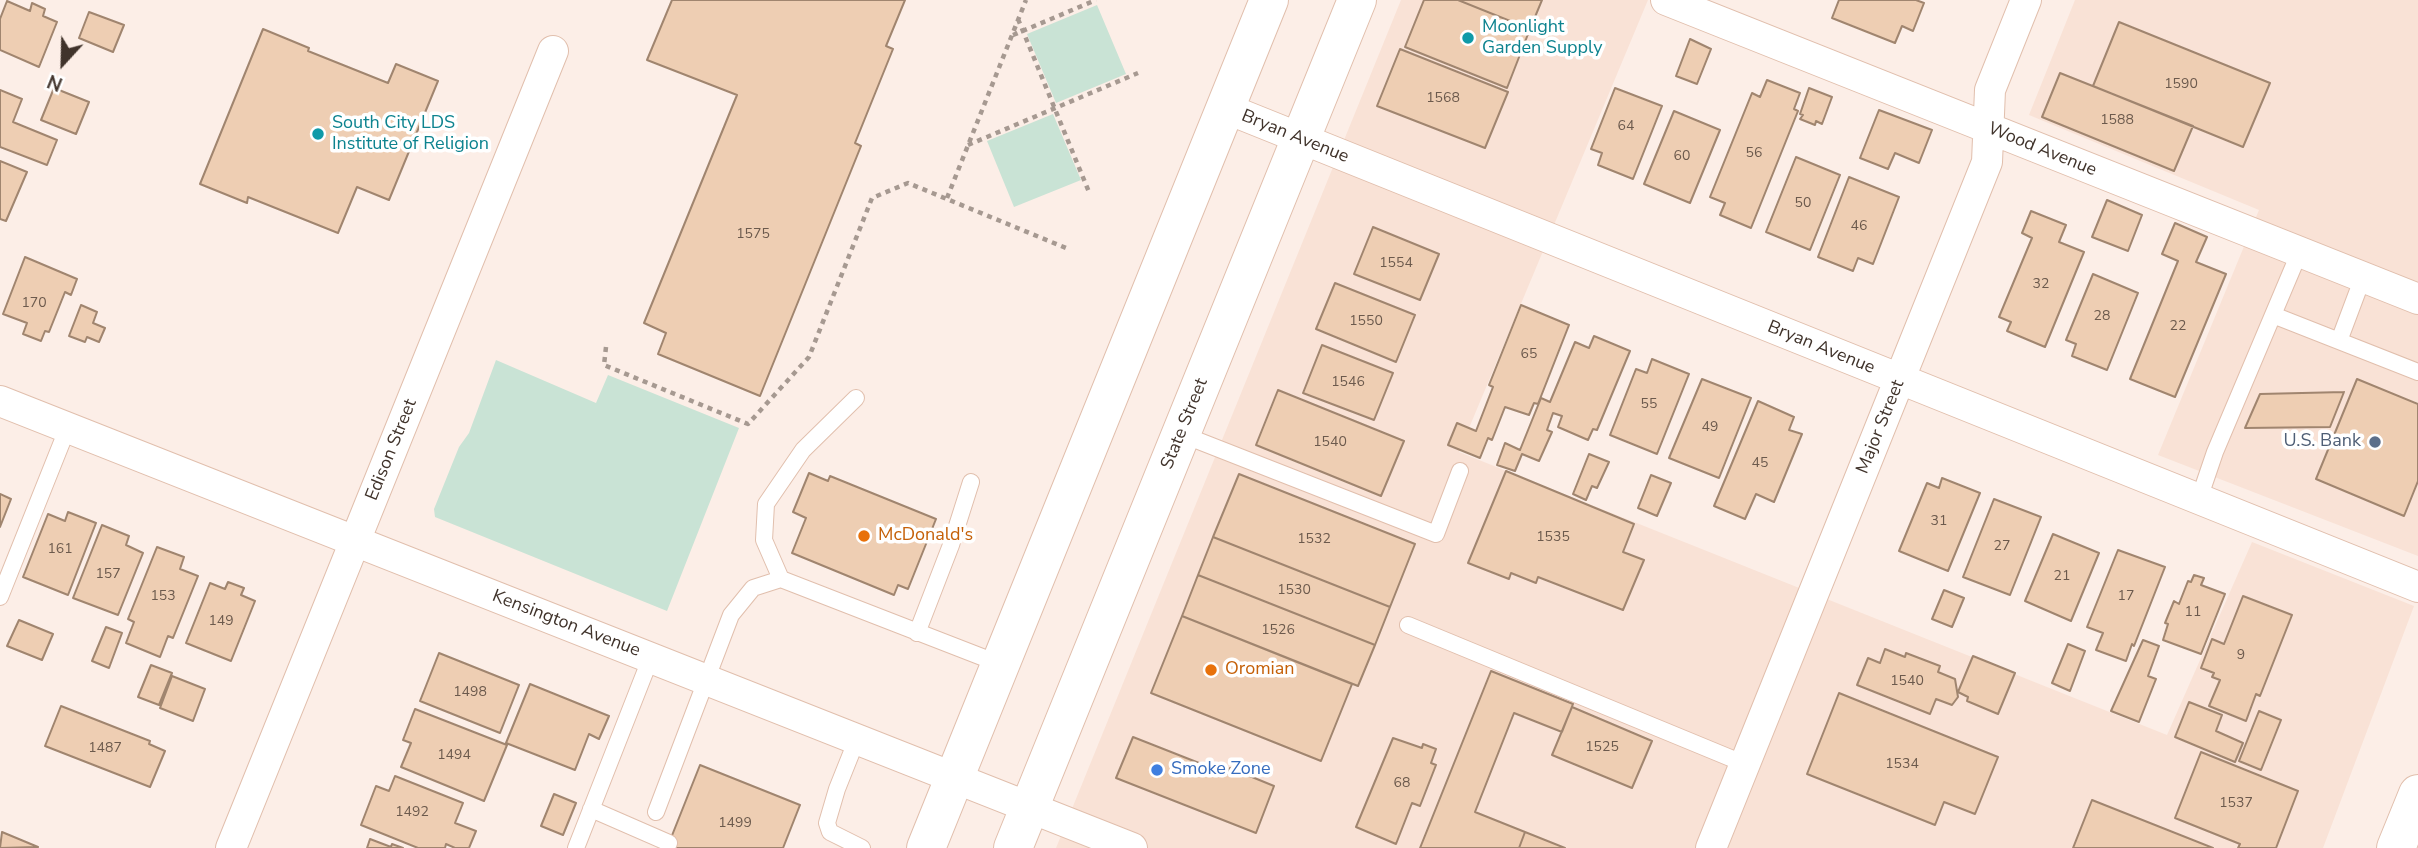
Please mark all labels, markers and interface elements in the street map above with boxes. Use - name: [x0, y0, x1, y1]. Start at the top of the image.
- place label: Moonlight Garden Supply: [1482, 17, 1602, 60]
- north arrow: [28, 28, 98, 98]
- marker: Moonlight Garden Supply: [1460, 30, 1476, 46]
- text: N: [44, 68, 67, 97]
- house number: 1590: [2164, 77, 2198, 93]
- house number: 1568: [1426, 91, 1460, 107]
- street label: Bryan Avenue: [1238, 106, 1352, 168]
- place label: South City LDS Institute of Religion: [332, 113, 489, 156]
- house number: 1588: [2100, 113, 2134, 129]
- street label: Wood Avenue: [1985, 118, 2099, 182]
- house number: 64: [1618, 119, 1634, 135]
- marker: South City LDS Institute of Religion: [310, 126, 326, 142]
- house number: 56: [1746, 146, 1762, 162]
- house number: 60: [1674, 149, 1690, 165]
- house number: 50: [1795, 196, 1811, 212]
- house number: 46: [1851, 219, 1867, 235]
- house number: 1575: [736, 227, 770, 243]
- house number: 1554: [1379, 256, 1413, 272]
- house number: 32: [2033, 277, 2049, 293]
- house number: 170: [21, 296, 47, 312]
- house number: 28: [2094, 309, 2110, 325]
- house number: 1550: [1349, 314, 1383, 330]
- street label: Bryan Avenue: [1764, 317, 1878, 379]
- house number: 22: [2170, 319, 2186, 335]
- house number: 65: [1521, 347, 1537, 363]
- street label: State Street: [1157, 375, 1213, 473]
- house number: 1546: [1331, 375, 1365, 391]
- street label: Major Street: [1852, 377, 1910, 477]
- street label: Edison Street: [362, 396, 422, 504]
- house number: 55: [1641, 397, 1657, 413]
- house number: 49: [1702, 420, 1718, 436]
- place label: U.S. Bank: [2283, 431, 2361, 453]
- marker: U.S. Bank: [2367, 434, 2383, 450]
- house number: 1540: [1313, 435, 1347, 451]
- house number: 45: [1752, 456, 1768, 472]
- house number: 31: [1931, 514, 1947, 530]
- place label: McDonald's: [878, 525, 973, 547]
- marker: McDonald's: [856, 528, 872, 544]
- house number: 1535: [1536, 530, 1570, 546]
- house number: 1532: [1297, 532, 1331, 548]
- house number: 27: [1994, 539, 2010, 555]
- house number: 161: [47, 542, 73, 558]
- house number: 157: [95, 567, 121, 583]
- house number: 21: [2054, 569, 2070, 585]
- house number: 1530: [1277, 583, 1311, 599]
- street label: Kensington Avenue: [489, 586, 643, 662]
- house number: 153: [150, 589, 176, 605]
- house number: 17: [2118, 589, 2134, 605]
- house number: 11: [2185, 605, 2201, 621]
- house number: 149: [208, 614, 234, 630]
- house number: 1526: [1261, 623, 1295, 639]
- house number: 9: [2237, 648, 2245, 664]
- place label: Oromian: [1225, 659, 1294, 681]
- marker: Oromian: [1203, 662, 1219, 678]
- house number: 1540: [1890, 674, 1924, 690]
- house number: 1498: [453, 685, 487, 701]
- house number: 1525: [1585, 740, 1619, 756]
- house number: 1487: [88, 741, 122, 757]
- house number: 1494: [437, 748, 471, 764]
- house number: 1534: [1885, 757, 1919, 773]
- place label: Smoke Zone: [1171, 759, 1271, 781]
- marker: Smoke Zone: [1149, 762, 1165, 778]
- house number: 68: [1394, 776, 1410, 792]
- house number: 1537: [2219, 796, 2253, 812]
- house number: 1492: [395, 805, 429, 821]
- house number: 1499: [718, 816, 752, 832]

